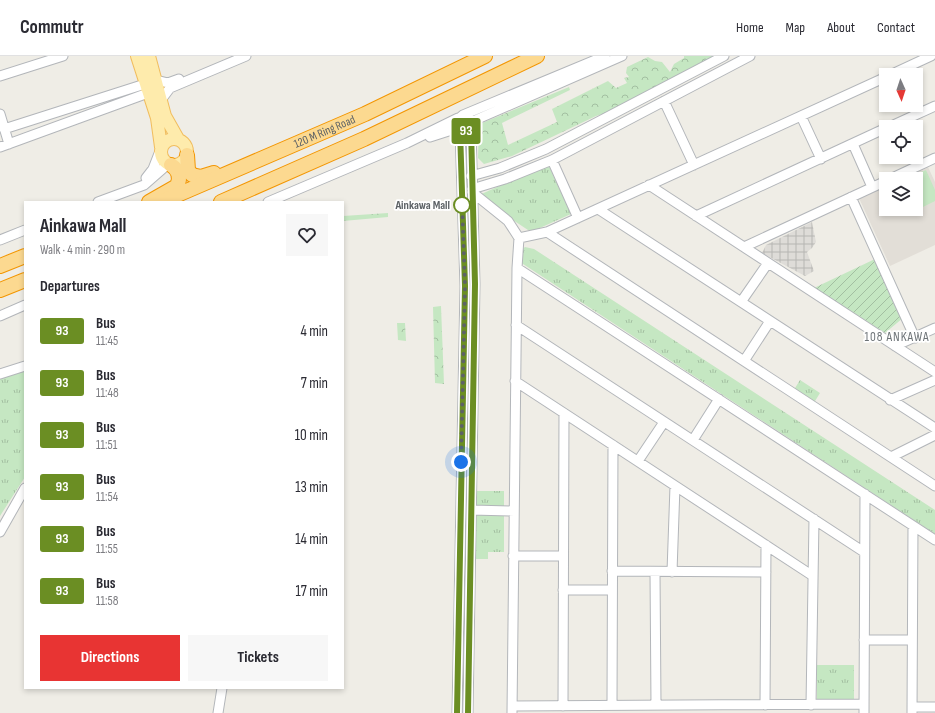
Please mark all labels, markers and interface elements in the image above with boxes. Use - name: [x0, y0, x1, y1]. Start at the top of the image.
- text: Commutr: [20, 16, 84, 39]
- text: Home: [736, 19, 764, 36]
- text: Map: [786, 19, 805, 36]
- text: About: [827, 19, 855, 36]
- text: Contact: [877, 19, 915, 36]
- north arrow: [879, 68, 923, 112]
- map controls: [879, 68, 923, 216]
- street label: 120 M Ring Road: [292, 112, 358, 152]
- line badge: 93: [448, 118, 484, 144]
- button: locate: [879, 120, 923, 164]
- text: 93: [460, 122, 472, 139]
- button: layers: [879, 172, 923, 216]
- marker: Ainkawa Mall: [453, 196, 471, 214]
- place label: Ainkawa Mall: [394, 198, 450, 213]
- button: heart: [286, 214, 328, 256]
- text: Ainkawa Mall: [40, 215, 126, 238]
- text: Walk · 4 min · 290 m: [40, 242, 125, 258]
- text: Departures: [40, 277, 100, 296]
- text: Bus: [96, 314, 115, 333]
- text: 93: [56, 322, 68, 339]
- text: 4 min: [301, 322, 328, 341]
- district label: 108 ANKAWA: [864, 329, 930, 345]
- text: 11:45: [96, 333, 118, 349]
- text: Bus: [96, 366, 115, 385]
- text: 93: [56, 374, 68, 391]
- text: 7 min: [301, 374, 328, 393]
- text: 11:48: [96, 385, 119, 401]
- text: Bus: [96, 418, 115, 437]
- text: 93: [56, 426, 68, 443]
- text: 10 min: [295, 426, 328, 445]
- text: 11:51: [96, 437, 117, 453]
- your location: [451, 452, 471, 472]
- text: Bus: [96, 470, 115, 489]
- text: 93: [56, 478, 68, 495]
- text: 13 min: [295, 478, 328, 497]
- text: 11:54: [96, 489, 118, 505]
- text: Bus: [96, 522, 115, 541]
- text: 93: [56, 530, 68, 547]
- text: 14 min: [295, 530, 328, 549]
- text: 11:55: [96, 541, 118, 557]
- text: Bus: [96, 574, 115, 593]
- text: 93: [56, 582, 68, 599]
- text: 17 min: [296, 582, 328, 601]
- text: 11:58: [96, 593, 118, 609]
- button: Directions: [40, 635, 180, 681]
- button: Tickets: [188, 635, 328, 681]

